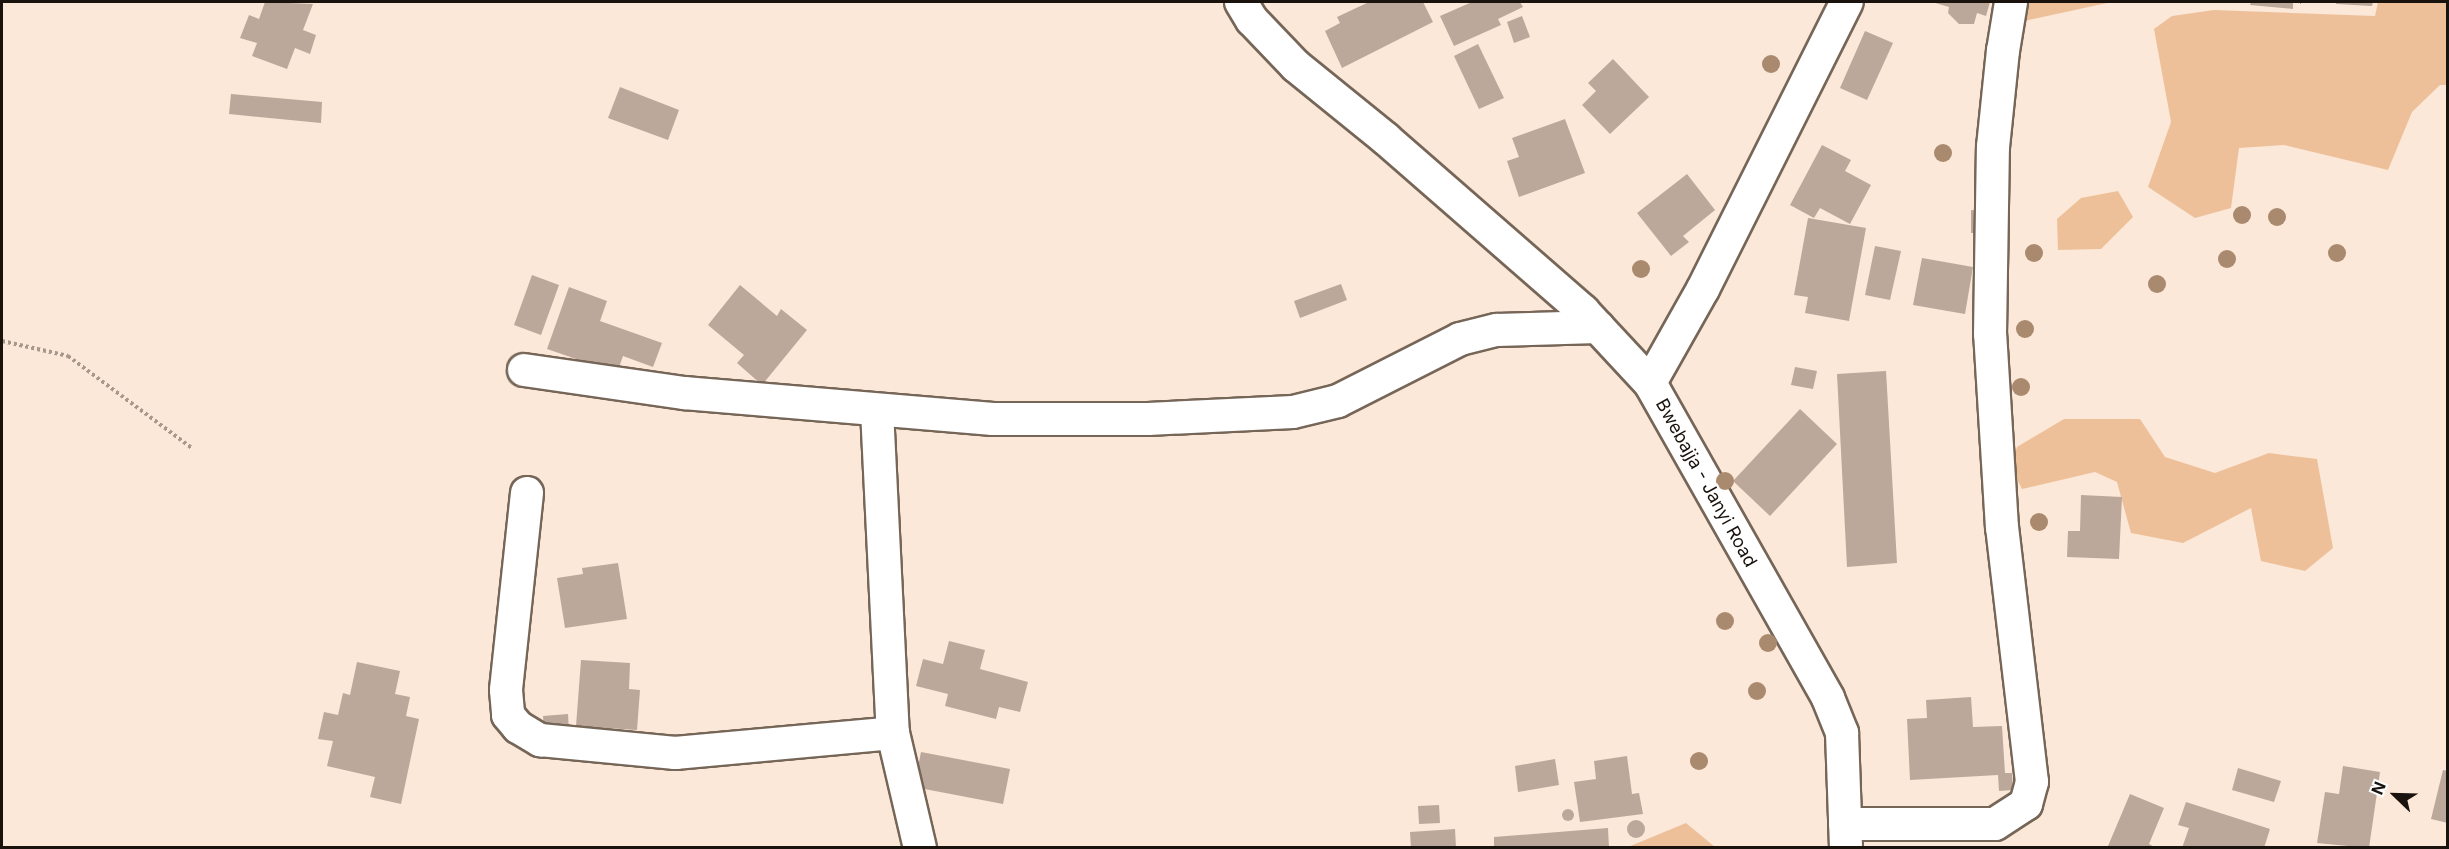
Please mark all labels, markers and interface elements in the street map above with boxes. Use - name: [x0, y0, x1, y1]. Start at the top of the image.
- street label: Bwebajja - Janyi Road: [1651, 395, 1761, 571]
- north arrow: [2365, 765, 2425, 825]
- text: N: [2367, 778, 2390, 797]

